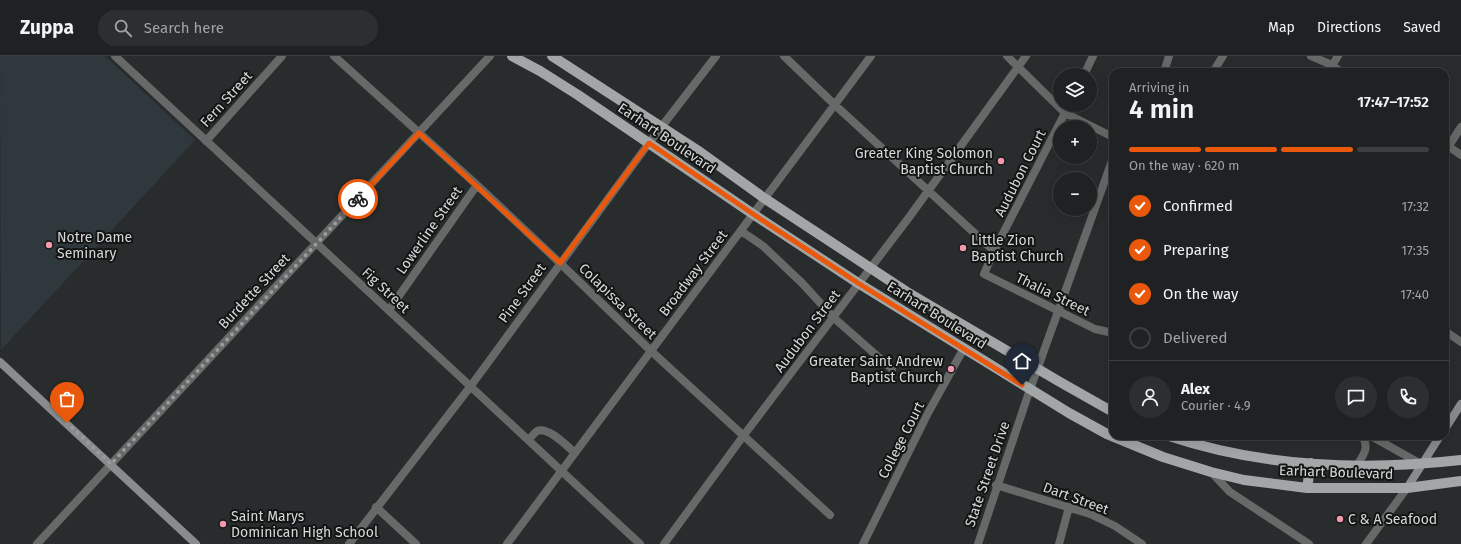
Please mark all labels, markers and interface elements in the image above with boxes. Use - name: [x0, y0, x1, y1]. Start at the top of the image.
- search box: [98, 10, 378, 46]
- text: Zuppa: [20, 16, 74, 39]
- icon: search: [112, 17, 134, 39]
- text: Search here: [144, 19, 224, 37]
- text: Map: [1268, 19, 1295, 36]
- text: Directions: [1317, 19, 1381, 36]
- text: Saved: [1403, 19, 1441, 36]
- street label: Fern Street: [197, 67, 257, 131]
- map controls: [1053, 68, 1097, 216]
- button: layers: [1053, 68, 1097, 112]
- text: Arriving in: [1129, 80, 1189, 95]
- text: 17:47–17:52: [1357, 93, 1429, 111]
- text: 4 min: [1129, 94, 1194, 125]
- street label: Earhart Boulevard: [615, 99, 719, 177]
- button: +: [1053, 120, 1097, 164]
- street label: Audubon Court: [991, 126, 1050, 220]
- place label: Greater King Solomon Baptist Church: [855, 145, 993, 178]
- marker: Greater King Solomon Baptist Church: [996, 156, 1006, 166]
- text: On the way · 620 m: [1129, 158, 1239, 173]
- button: −: [1053, 172, 1097, 216]
- courier: [338, 179, 378, 219]
- street label: Lowerline Street: [393, 182, 467, 278]
- icon: bike: [347, 188, 369, 210]
- icon: check: [1129, 195, 1151, 217]
- text: Confirmed: [1163, 197, 1233, 215]
- text: 17:32: [1402, 199, 1429, 214]
- street label: Broadway Street: [655, 226, 732, 320]
- place label: Notre Dame Seminary: [57, 229, 132, 262]
- place label: Little Zion Baptist Church: [971, 232, 1064, 265]
- icon: check: [1129, 239, 1151, 261]
- marker: Notre Dame Seminary: [44, 240, 54, 250]
- text: Preparing: [1163, 241, 1228, 259]
- marker: Little Zion Baptist Church: [958, 243, 968, 253]
- text: 17:35: [1401, 243, 1429, 258]
- street label: Burdette Street: [215, 249, 294, 333]
- street label: Pine Street: [495, 259, 550, 326]
- street label: Colapissa Street: [575, 260, 661, 343]
- street label: Fig Street: [358, 264, 414, 317]
- street label: Thalia Street: [1013, 269, 1093, 320]
- street label: Earhart Boulevard: [884, 278, 990, 353]
- icon: check: [1129, 283, 1151, 305]
- text: On the way: [1163, 285, 1238, 303]
- street label: Audubon Street: [771, 286, 845, 376]
- text: 17:40: [1400, 287, 1429, 302]
- text: Delivered: [1163, 329, 1227, 347]
- pin: [1005, 344, 1039, 385]
- icon: home: [1011, 350, 1033, 372]
- place label: Greater Saint Andrew Baptist Church: [809, 353, 943, 386]
- marker: Greater Saint Andrew Baptist Church: [946, 364, 956, 374]
- button: person: [1129, 376, 1171, 418]
- button: chat: [1335, 376, 1377, 418]
- button: phone: [1387, 376, 1429, 418]
- text: Alex: [1181, 380, 1210, 398]
- pin: [50, 382, 84, 423]
- icon: bag: [56, 388, 78, 410]
- street label: College Court: [875, 398, 929, 482]
- text: Courier · 4.9: [1181, 398, 1251, 413]
- street label: State Street Drive: [961, 419, 1014, 529]
- street label: Earhart Boulevard: [1279, 462, 1393, 483]
- street label: Dart Street: [1041, 479, 1112, 519]
- place label: Saint Marys Dominican High School: [231, 508, 378, 541]
- place label: C & A Seafood: [1348, 511, 1437, 528]
- marker: C & A Seafood: [1335, 514, 1345, 524]
- marker: Saint Marys Dominican High School: [218, 519, 228, 529]

